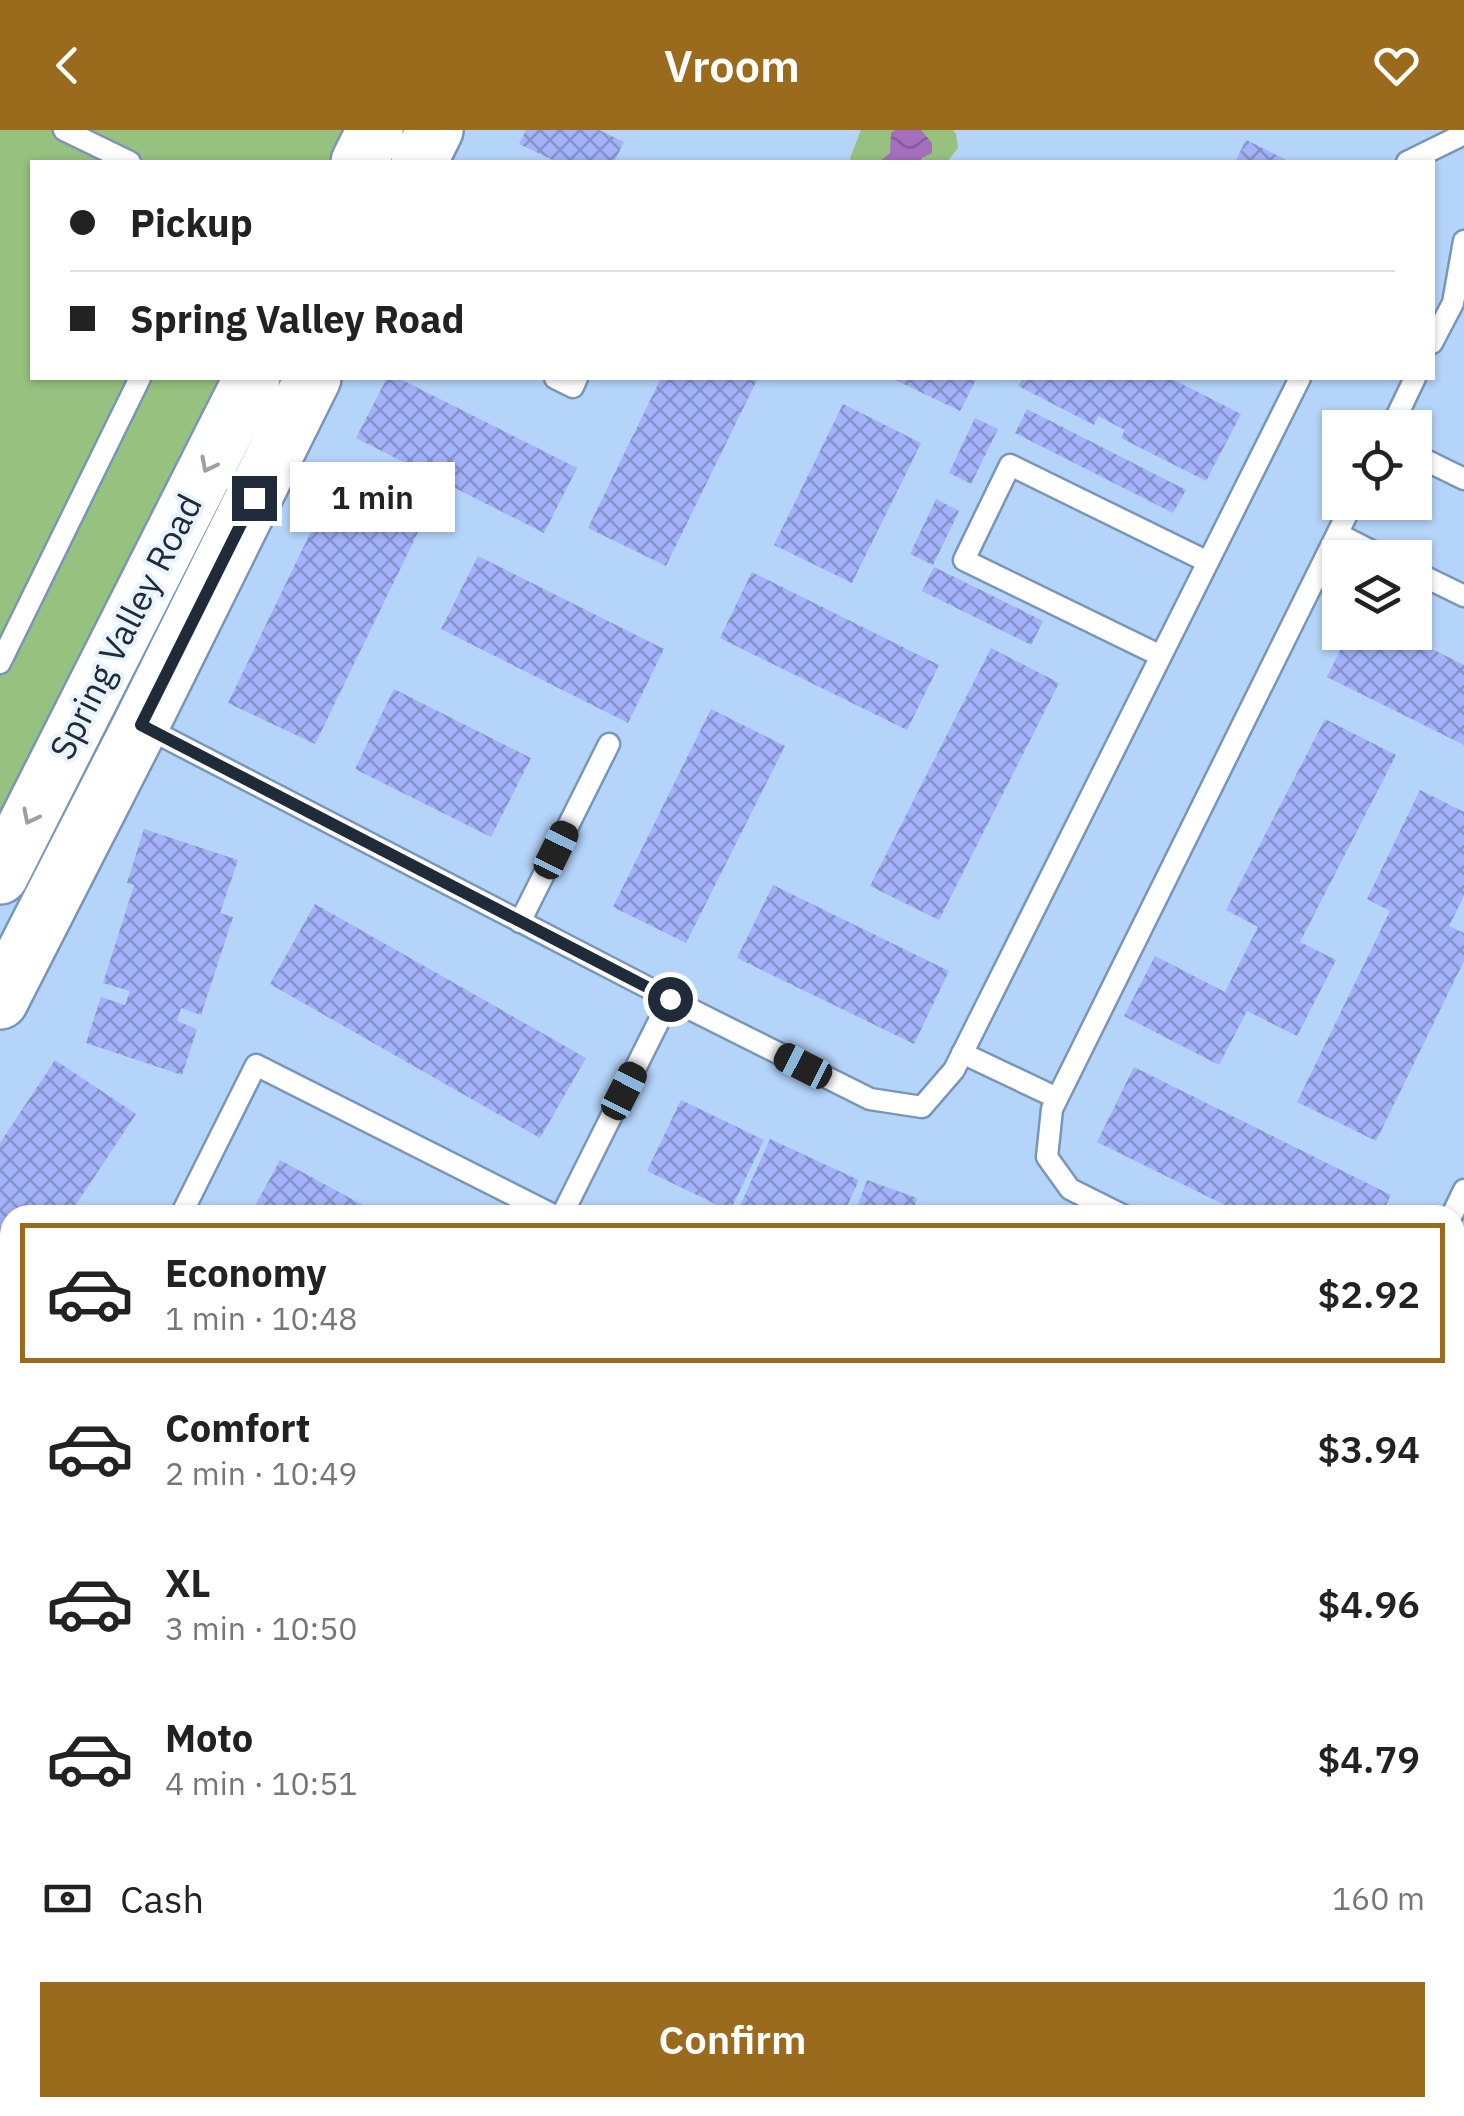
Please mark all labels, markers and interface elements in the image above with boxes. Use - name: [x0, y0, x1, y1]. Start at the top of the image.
- text: Vroom: [664, 36, 800, 94]
- icon: back: [40, 38, 95, 93]
- icon: heart: [1369, 38, 1424, 93]
- text: Pickup: [130, 198, 253, 247]
- text: Spring Valley Road: [130, 294, 465, 343]
- map controls: [1322, 410, 1432, 650]
- button: locate: [1322, 410, 1432, 520]
- one-way arrow: [201, 454, 220, 472]
- callout: 1 min: [289, 463, 454, 533]
- route end: [232, 476, 277, 521]
- text: 1 min: [331, 476, 414, 518]
- street label: Spring Valley Road: [38, 486, 212, 767]
- button: layers: [1322, 540, 1432, 650]
- one-way arrow: [22, 807, 42, 825]
- car: [529, 816, 583, 884]
- route start: [648, 977, 693, 1022]
- car: [769, 1039, 837, 1093]
- car: [597, 1057, 651, 1125]
- icon: car: [45, 1248, 135, 1338]
- text: Economy: [165, 1248, 327, 1297]
- text: $2.92: [1317, 1269, 1420, 1318]
- text: 1 min · 10:48: [165, 1297, 358, 1339]
- icon: car: [45, 1403, 135, 1493]
- text: Comfort: [165, 1403, 310, 1452]
- text: $3.94: [1317, 1424, 1420, 1473]
- text: 2 min · 10:49: [165, 1452, 358, 1494]
- icon: car: [45, 1558, 135, 1648]
- text: XL: [165, 1558, 211, 1607]
- text: $4.96: [1317, 1579, 1420, 1628]
- text: 3 min · 10:50: [165, 1607, 358, 1649]
- icon: car: [45, 1713, 135, 1803]
- text: Moto: [165, 1713, 253, 1762]
- text: $4.79: [1317, 1734, 1420, 1783]
- text: 4 min · 10:51: [165, 1762, 358, 1804]
- icon: cash: [40, 1871, 95, 1926]
- text: Cash: [120, 1874, 204, 1923]
- text: 160 m: [1332, 1877, 1425, 1919]
- button: Confirm: [40, 1982, 1425, 2097]

